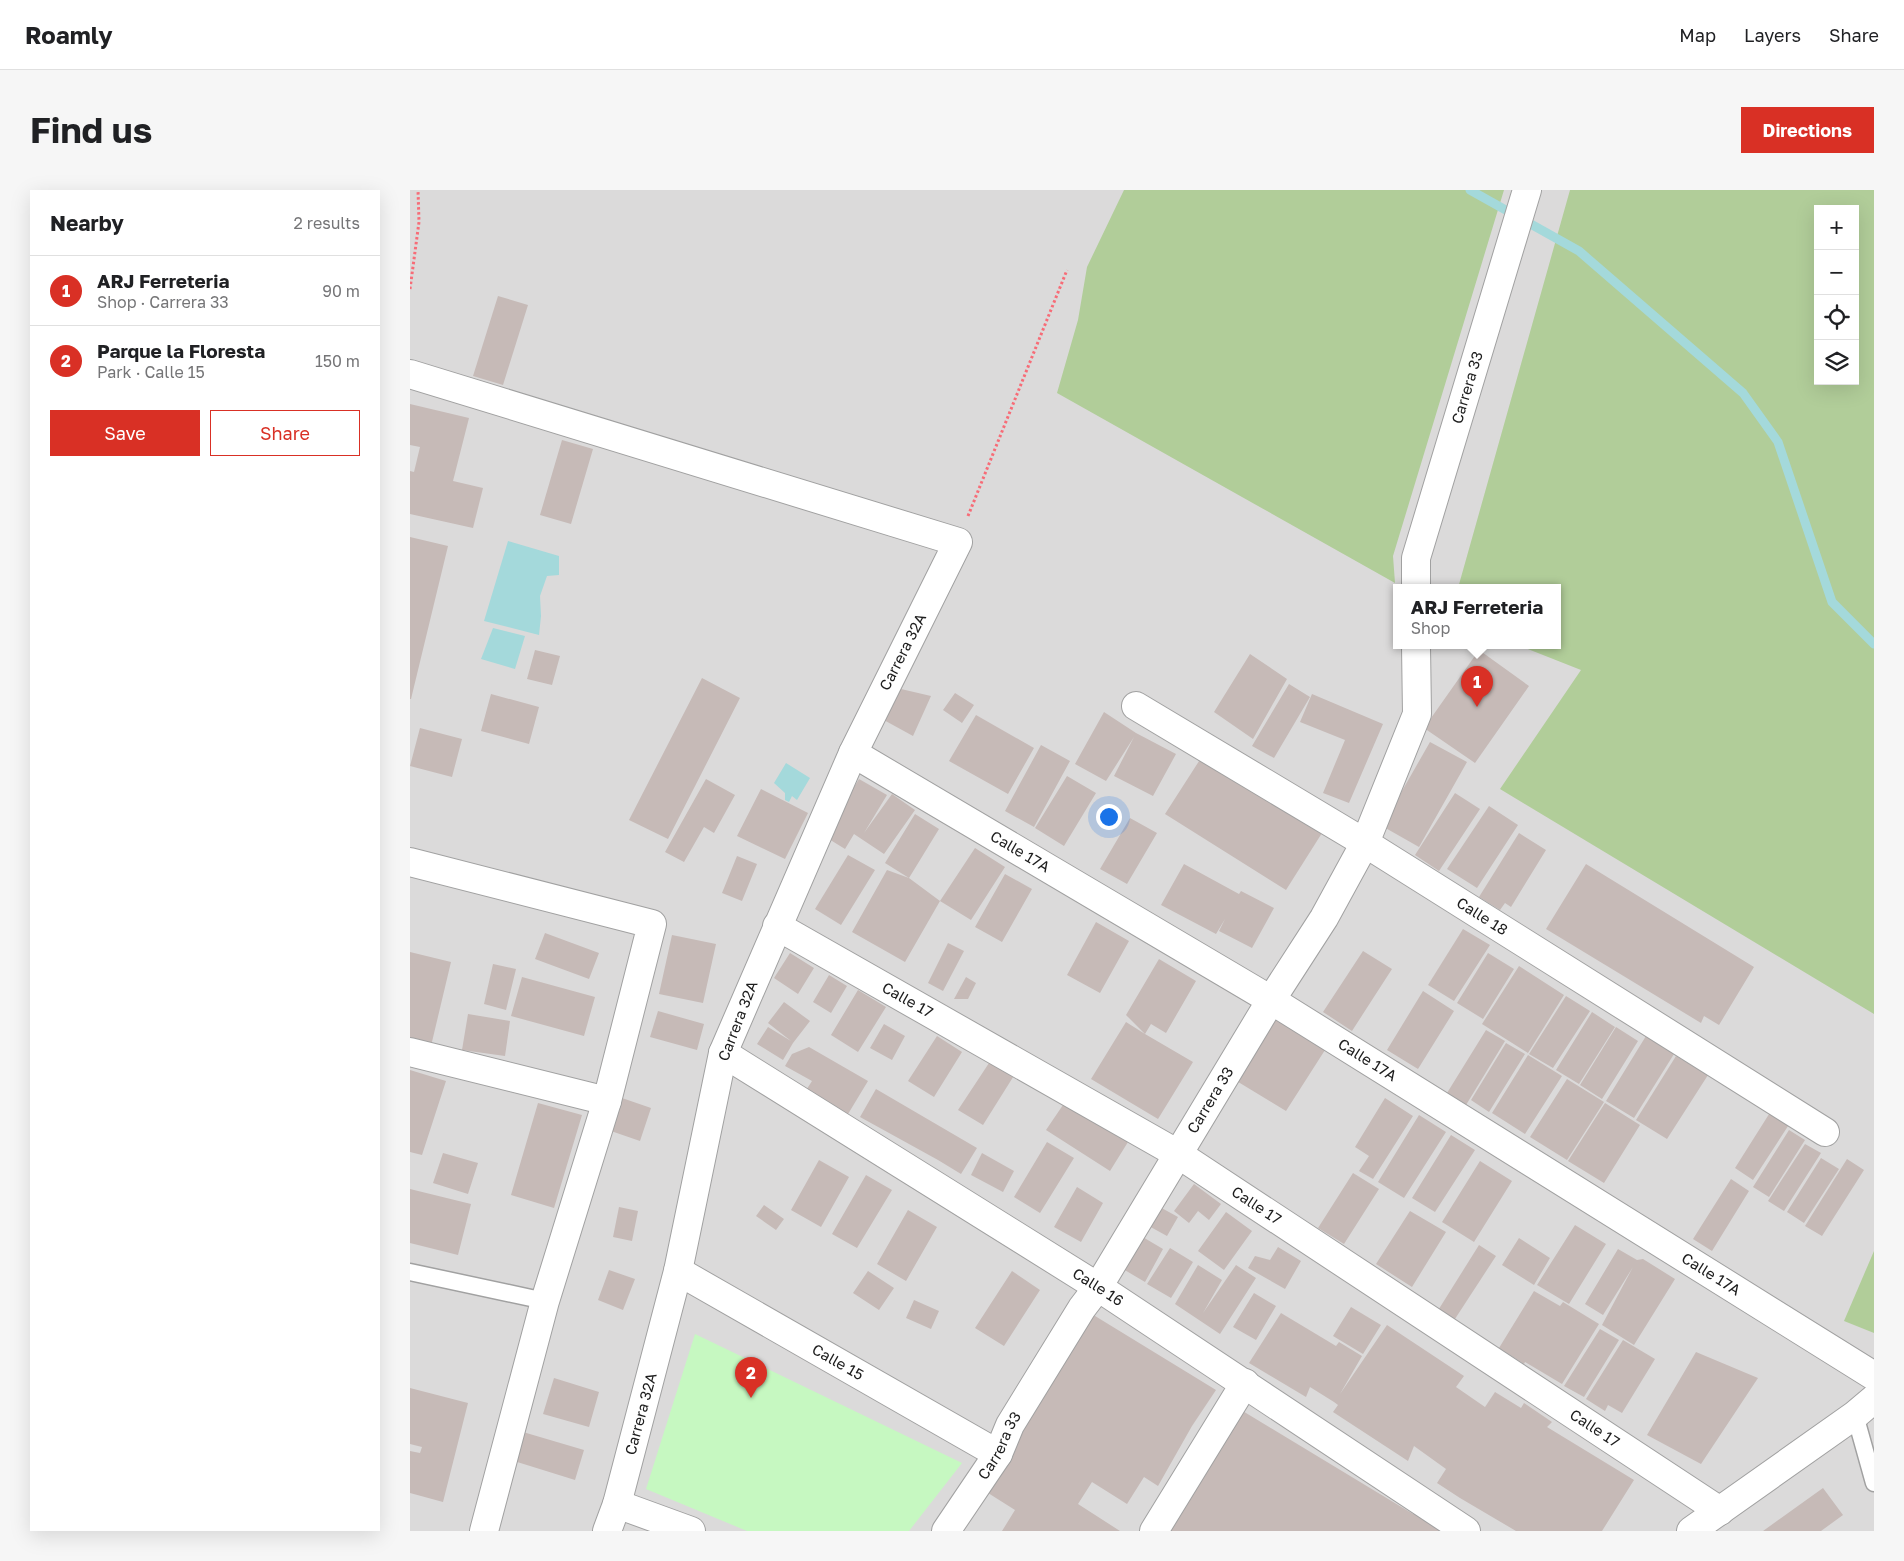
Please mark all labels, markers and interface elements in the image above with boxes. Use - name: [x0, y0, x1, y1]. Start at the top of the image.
- text: Roamly: [25, 20, 113, 49]
- text: Map: [1679, 24, 1716, 46]
- text: Layers: [1744, 24, 1801, 46]
- text: Share: [1829, 24, 1879, 46]
- button: Directions: [1741, 107, 1874, 153]
- text: Find us: [30, 109, 152, 151]
- map controls: [1814, 205, 1859, 385]
- button: +: [1814, 205, 1859, 250]
- text: Nearby: [50, 210, 124, 236]
- text: 2 results: [294, 213, 360, 233]
- button: −: [1814, 250, 1859, 295]
- text: ARJ Ferreteria: [97, 269, 229, 292]
- text: 1: [62, 281, 70, 301]
- text: 90 m: [322, 281, 360, 301]
- text: Shop · Carrera 33: [97, 292, 229, 312]
- button: locate: [1814, 295, 1859, 340]
- text: Parque la Floresta: [97, 339, 265, 362]
- button: layers: [1814, 340, 1859, 385]
- street label: Carrera 33: [1447, 349, 1486, 426]
- text: 2: [61, 351, 71, 371]
- text: 150 m: [315, 351, 360, 371]
- text: Park · Calle 15: [97, 362, 205, 382]
- button: Save: [50, 410, 200, 456]
- button: Share: [210, 410, 360, 456]
- popup: [1393, 584, 1561, 649]
- text: ARJ Ferreteria: [1411, 595, 1543, 618]
- street label: Carrera 32A: [875, 610, 929, 693]
- text: Shop: [1411, 618, 1450, 638]
- pin: 1: [1461, 666, 1493, 707]
- your location: [1096, 804, 1122, 830]
- street label: Calle 17A: [988, 826, 1053, 875]
- street label: Calle 18: [1454, 893, 1511, 938]
- street label: Carrera 32A: [714, 978, 761, 1063]
- street label: Calle 17: [879, 978, 937, 1021]
- street label: Calle 17A: [1335, 1034, 1401, 1084]
- street label: Carrera 33: [1183, 1063, 1237, 1136]
- street label: Calle 17: [1229, 1182, 1285, 1228]
- street label: Calle 17A: [1679, 1248, 1744, 1299]
- street label: Calle 16: [1070, 1263, 1127, 1309]
- street label: Calle 15: [809, 1340, 867, 1383]
- pin: 2: [735, 1357, 767, 1398]
- street label: Carrera 32A: [620, 1371, 660, 1457]
- street label: Calle 17: [1567, 1405, 1623, 1450]
- street label: Carrera 33: [973, 1408, 1024, 1483]

